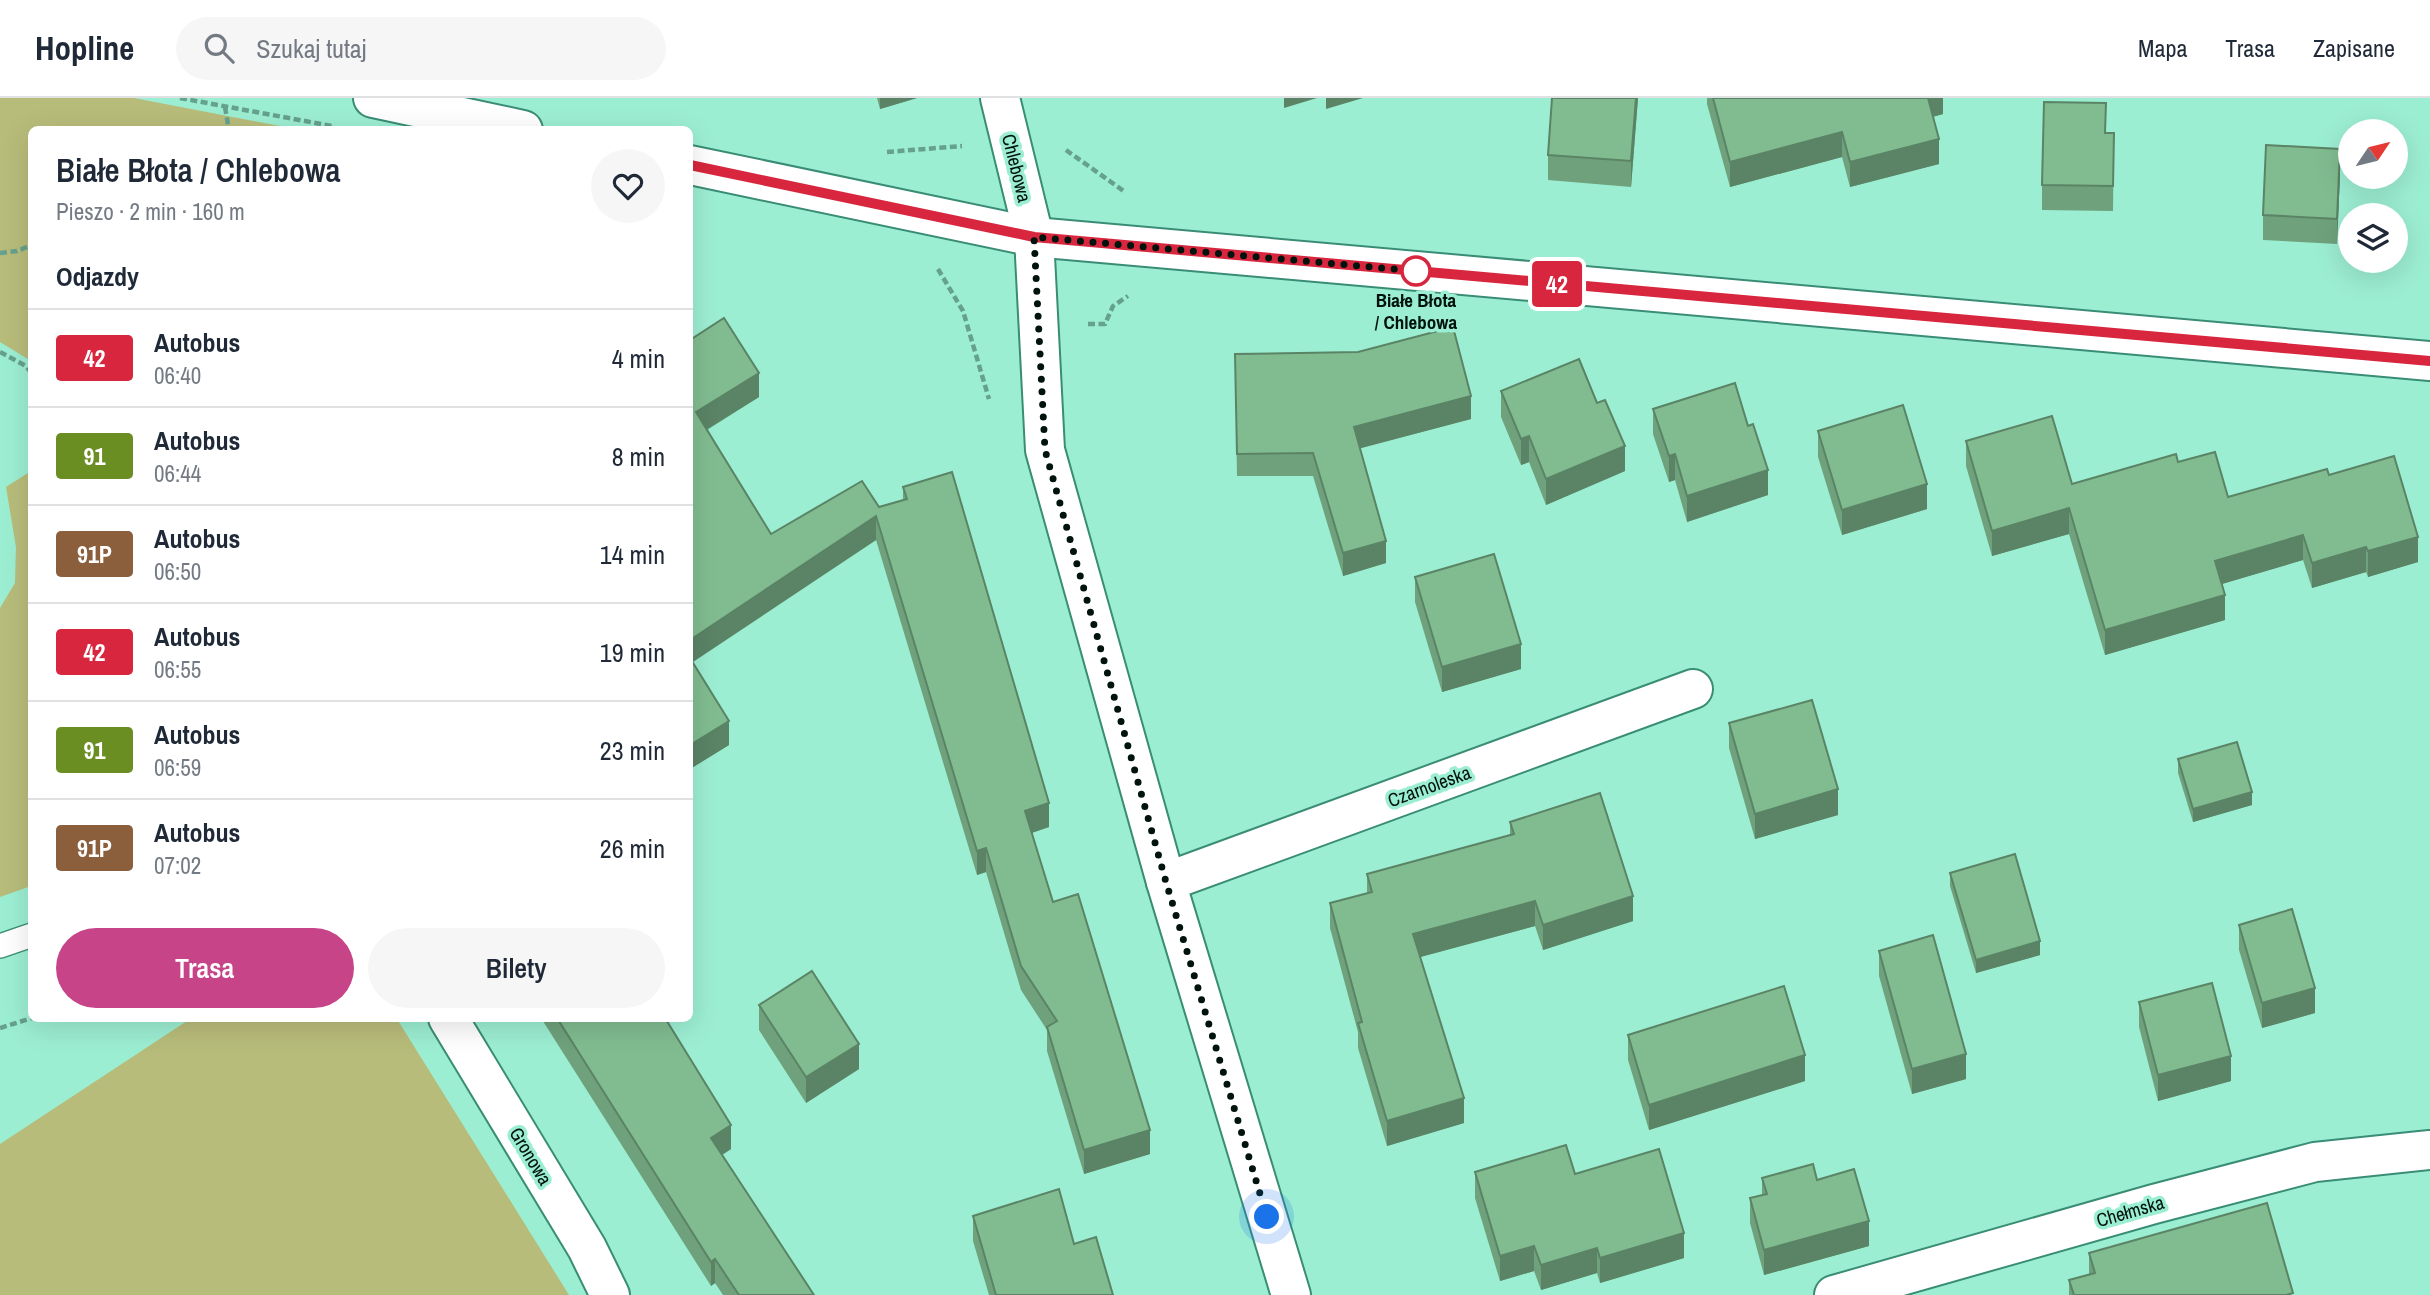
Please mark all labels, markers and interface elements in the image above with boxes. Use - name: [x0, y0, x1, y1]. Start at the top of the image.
- search box: [176, 17, 666, 80]
- text: Hopline: [35, 26, 134, 70]
- icon: search: [200, 29, 238, 67]
- text: Szukaj tutaj: [256, 31, 366, 66]
- text: Mapa: [2138, 32, 2187, 64]
- text: Trasa: [2225, 32, 2275, 64]
- text: Zapisane: [2313, 32, 2395, 64]
- north arrow: [2338, 119, 2408, 189]
- map controls: [2338, 119, 2408, 273]
- street label: Chlebowa: [996, 131, 1038, 205]
- text: Białe Błota / Chlebowa: [56, 148, 341, 192]
- button: heart: [591, 149, 665, 223]
- text: Pieszo · 2 min · 160 m: [56, 196, 245, 227]
- button: layers: [2338, 203, 2408, 273]
- marker: Białe Błota / Chlebowa: [1401, 256, 1431, 286]
- text: Odjazdy: [56, 259, 139, 294]
- line badge: 42: [1526, 261, 1588, 307]
- text: 42: [1546, 268, 1568, 300]
- place label: Białe Błota / Chlebowa: [1375, 287, 1457, 335]
- text: Autobus: [154, 325, 240, 360]
- text: 4 min: [612, 341, 665, 376]
- text: 42: [84, 342, 105, 374]
- text: 06:40: [154, 360, 201, 391]
- text: Autobus: [154, 423, 240, 458]
- text: 8 min: [612, 439, 665, 474]
- text: 91: [84, 440, 105, 472]
- text: 06:44: [154, 458, 201, 489]
- text: Autobus: [154, 521, 240, 556]
- text: 14 min: [600, 537, 665, 572]
- text: 91P: [77, 538, 112, 570]
- text: 06:50: [154, 556, 201, 587]
- text: Autobus: [154, 619, 240, 654]
- text: 19 min: [600, 635, 665, 670]
- text: 42: [84, 636, 105, 668]
- text: 06:55: [154, 654, 201, 685]
- text: Autobus: [154, 717, 240, 752]
- text: 23 min: [600, 733, 665, 768]
- text: 91: [84, 734, 105, 766]
- text: 06:59: [154, 752, 201, 783]
- street label: Czarnoleska: [1384, 759, 1474, 813]
- text: Autobus: [154, 815, 240, 850]
- text: 26 min: [600, 831, 665, 866]
- text: 91P: [77, 832, 112, 864]
- text: 07:02: [154, 850, 201, 881]
- button: Trasa: [56, 928, 354, 1008]
- button: Bilety: [368, 928, 665, 1008]
- street label: Gronowa: [504, 1122, 559, 1190]
- street label: Chełmska: [2093, 1189, 2167, 1233]
- your location: [1249, 1199, 1284, 1234]

